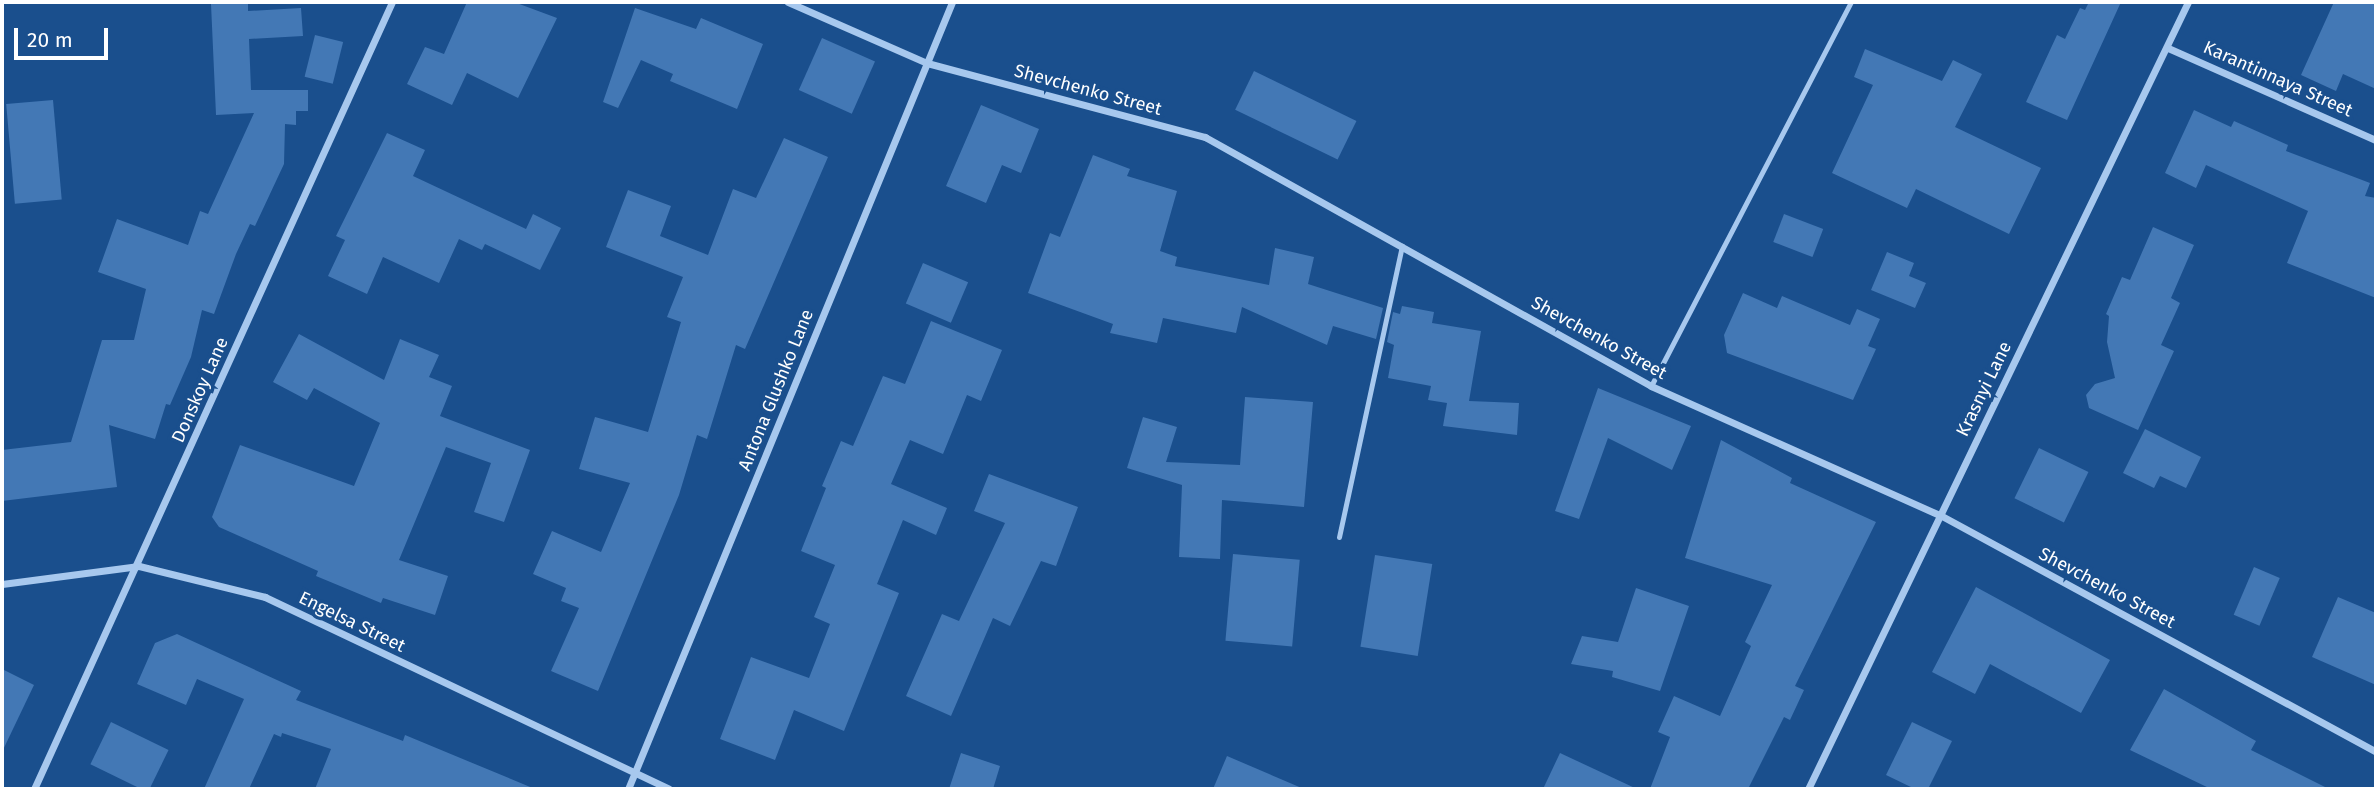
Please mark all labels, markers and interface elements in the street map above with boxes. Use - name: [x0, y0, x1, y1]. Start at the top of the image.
- scale bar: [18, 14, 112, 58]
- text: 20 m: [27, 27, 73, 53]
- street label: Karantinnaya Street: [2200, 36, 2356, 122]
- street label: Shevchenko Street: [1012, 60, 1164, 120]
- street label: Shevchenko Street: [1527, 292, 1671, 384]
- street label: Antona Glushko Lane: [734, 306, 818, 474]
- street label: Donskoy Lane: [167, 334, 233, 446]
- street label: Krasnyi Lane: [1952, 338, 2016, 440]
- street label: Shevchenko Street: [2035, 543, 2179, 633]
- street label: Engelsa Street: [295, 587, 409, 657]

